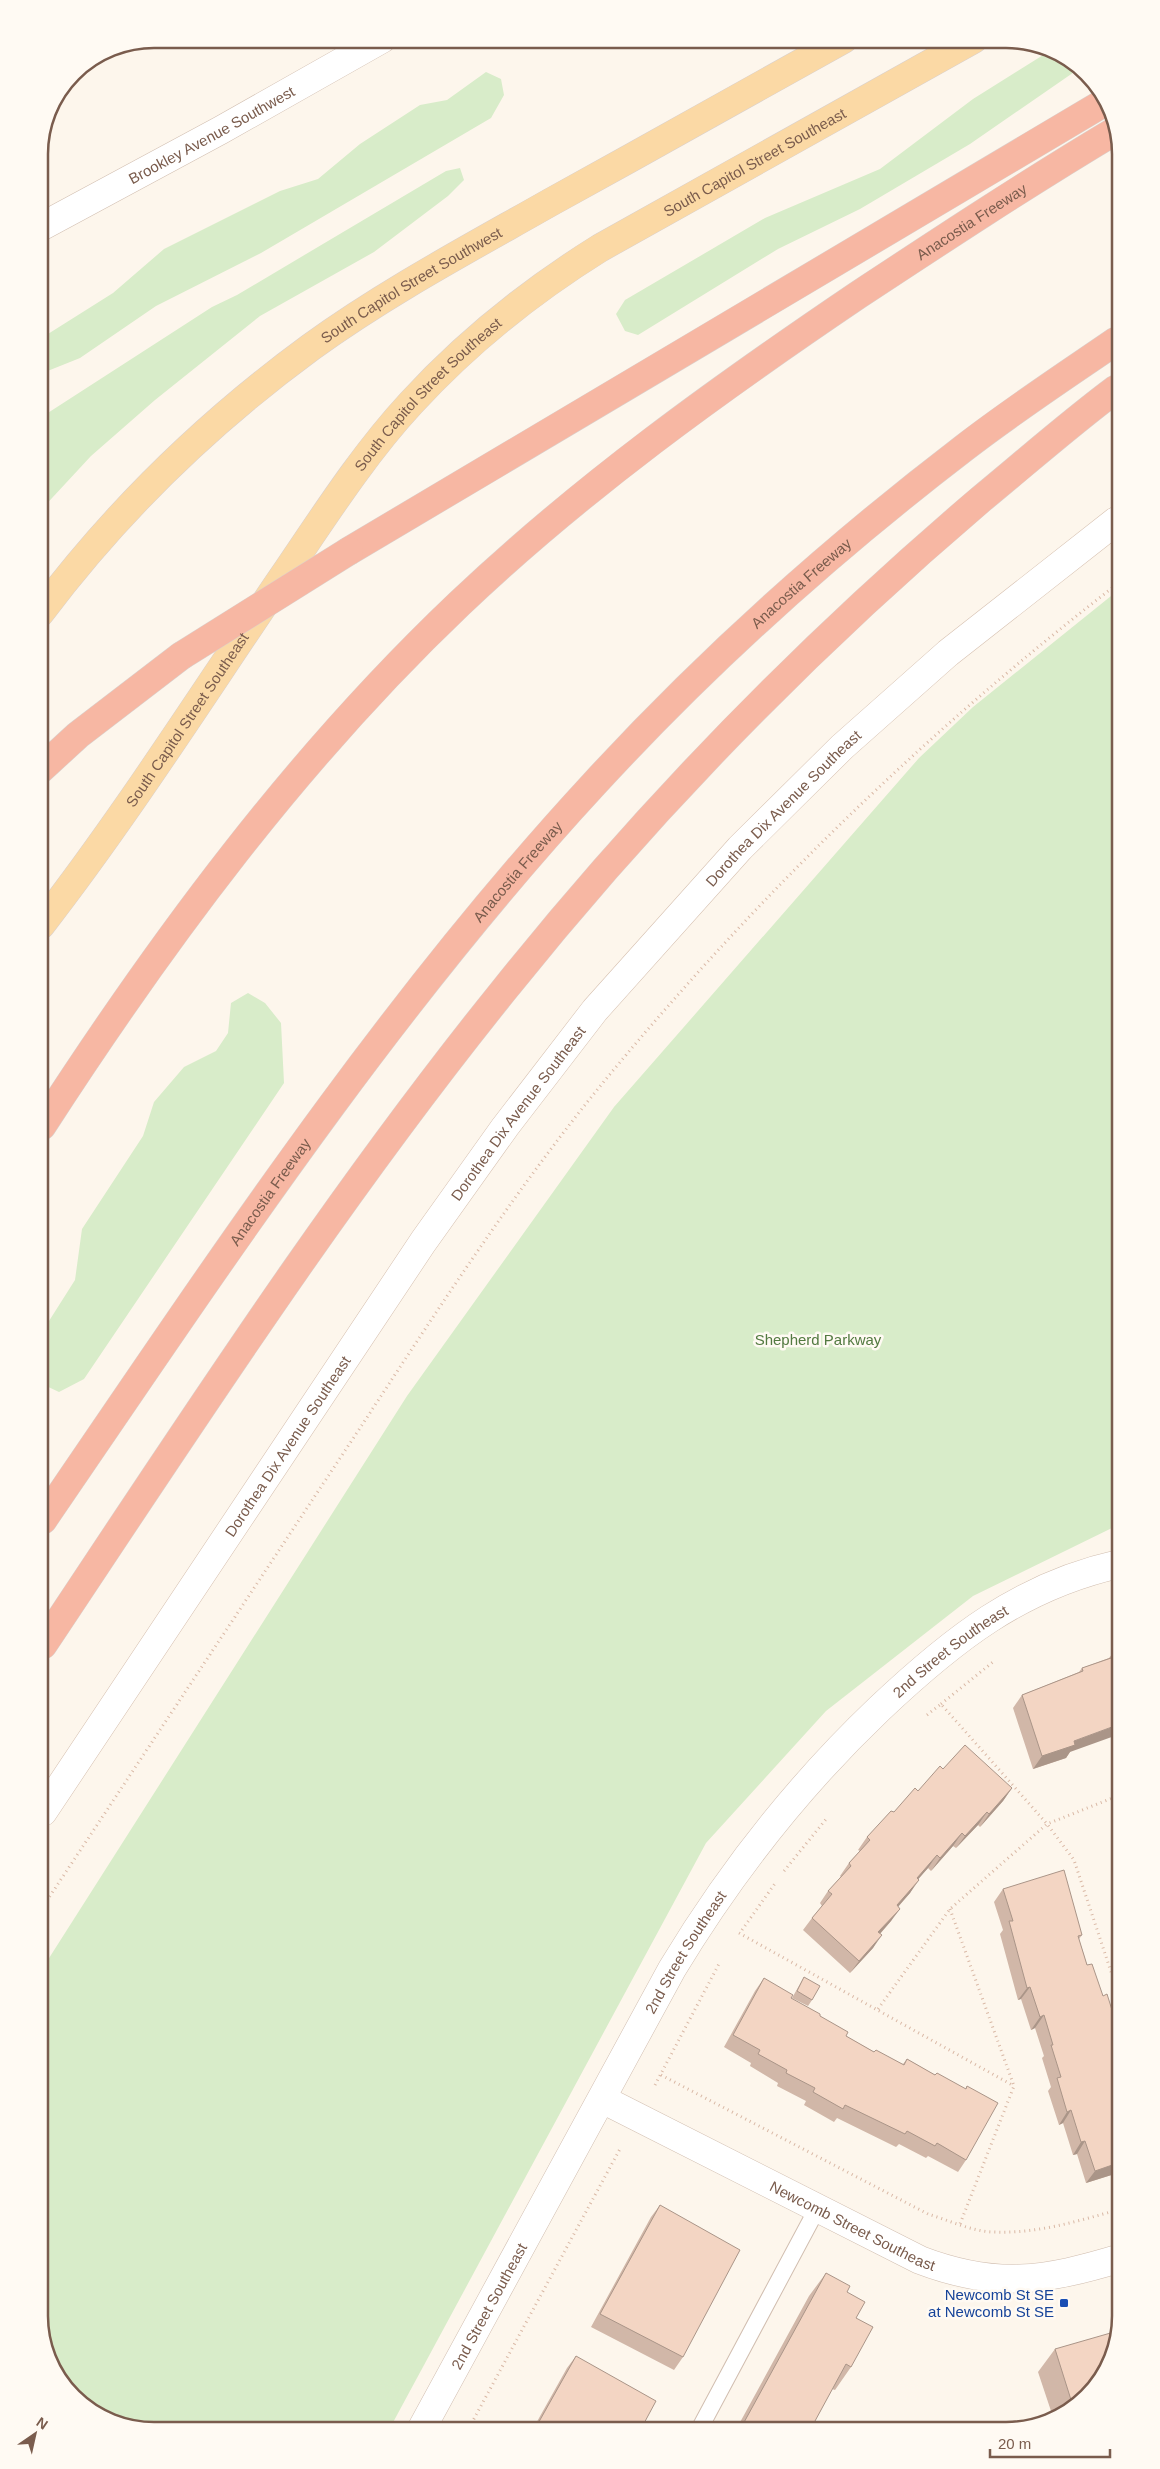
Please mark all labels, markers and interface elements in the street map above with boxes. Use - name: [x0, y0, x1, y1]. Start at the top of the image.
- street label: Brookley Avenue Southwest: [125, 82, 298, 187]
- street label: South Capitol Street Southeast: [660, 104, 849, 220]
- street label: Anacostia Freeway: [913, 179, 1030, 263]
- street label: South Capitol Street Southwest: [317, 223, 505, 346]
- street label: South Capitol Street Southeast: [350, 313, 505, 474]
- street label: Anacostia Freeway: [747, 534, 855, 631]
- street label: South Capitol Street Southeast: [122, 628, 252, 810]
- street label: Dorothea Dix Avenue Southeast: [702, 726, 865, 889]
- street label: Anacostia Freeway: [469, 817, 565, 925]
- street label: Dorothea Dix Avenue Southeast: [447, 1022, 589, 1204]
- street label: Anacostia Freeway: [226, 1134, 314, 1248]
- park label: Shepherd Parkway: [755, 1331, 882, 1348]
- street label: Dorothea Dix Avenue Southeast: [221, 1352, 354, 1539]
- street label: 2nd Street Southeast: [889, 1601, 1011, 1700]
- street label: 2nd Street Southeast: [641, 1886, 730, 2016]
- street label: Newcomb Street Southeast: [767, 2177, 939, 2274]
- street label: 2nd Street Southeast: [447, 2239, 530, 2372]
- place label: Newcomb St SE at Newcomb St SE: [928, 2286, 1054, 2320]
- marker: Newcomb St SE at Newcomb St SE: [1058, 2297, 1070, 2309]
- north arrow: [10, 2409, 60, 2459]
- text: N: [34, 2414, 51, 2433]
- scale bar: [990, 2426, 1110, 2458]
- text: 20 m: [998, 2435, 1031, 2452]

